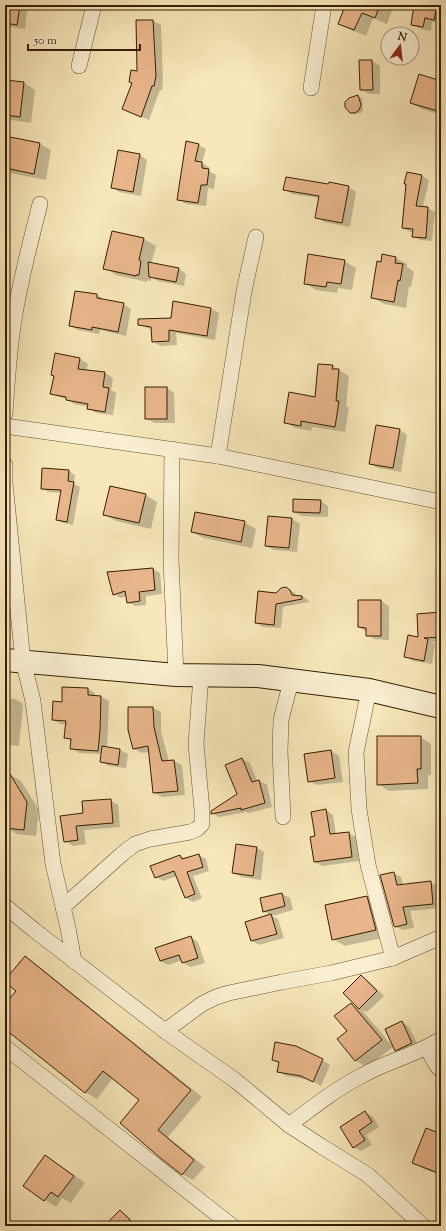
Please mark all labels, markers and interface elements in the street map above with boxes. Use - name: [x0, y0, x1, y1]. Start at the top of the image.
- scale bar: [28, 26, 140, 52]
- north arrow: [380, 26, 420, 66]
- text: N: [395, 28, 409, 46]
- text: 50 m: [33, 32, 57, 50]

